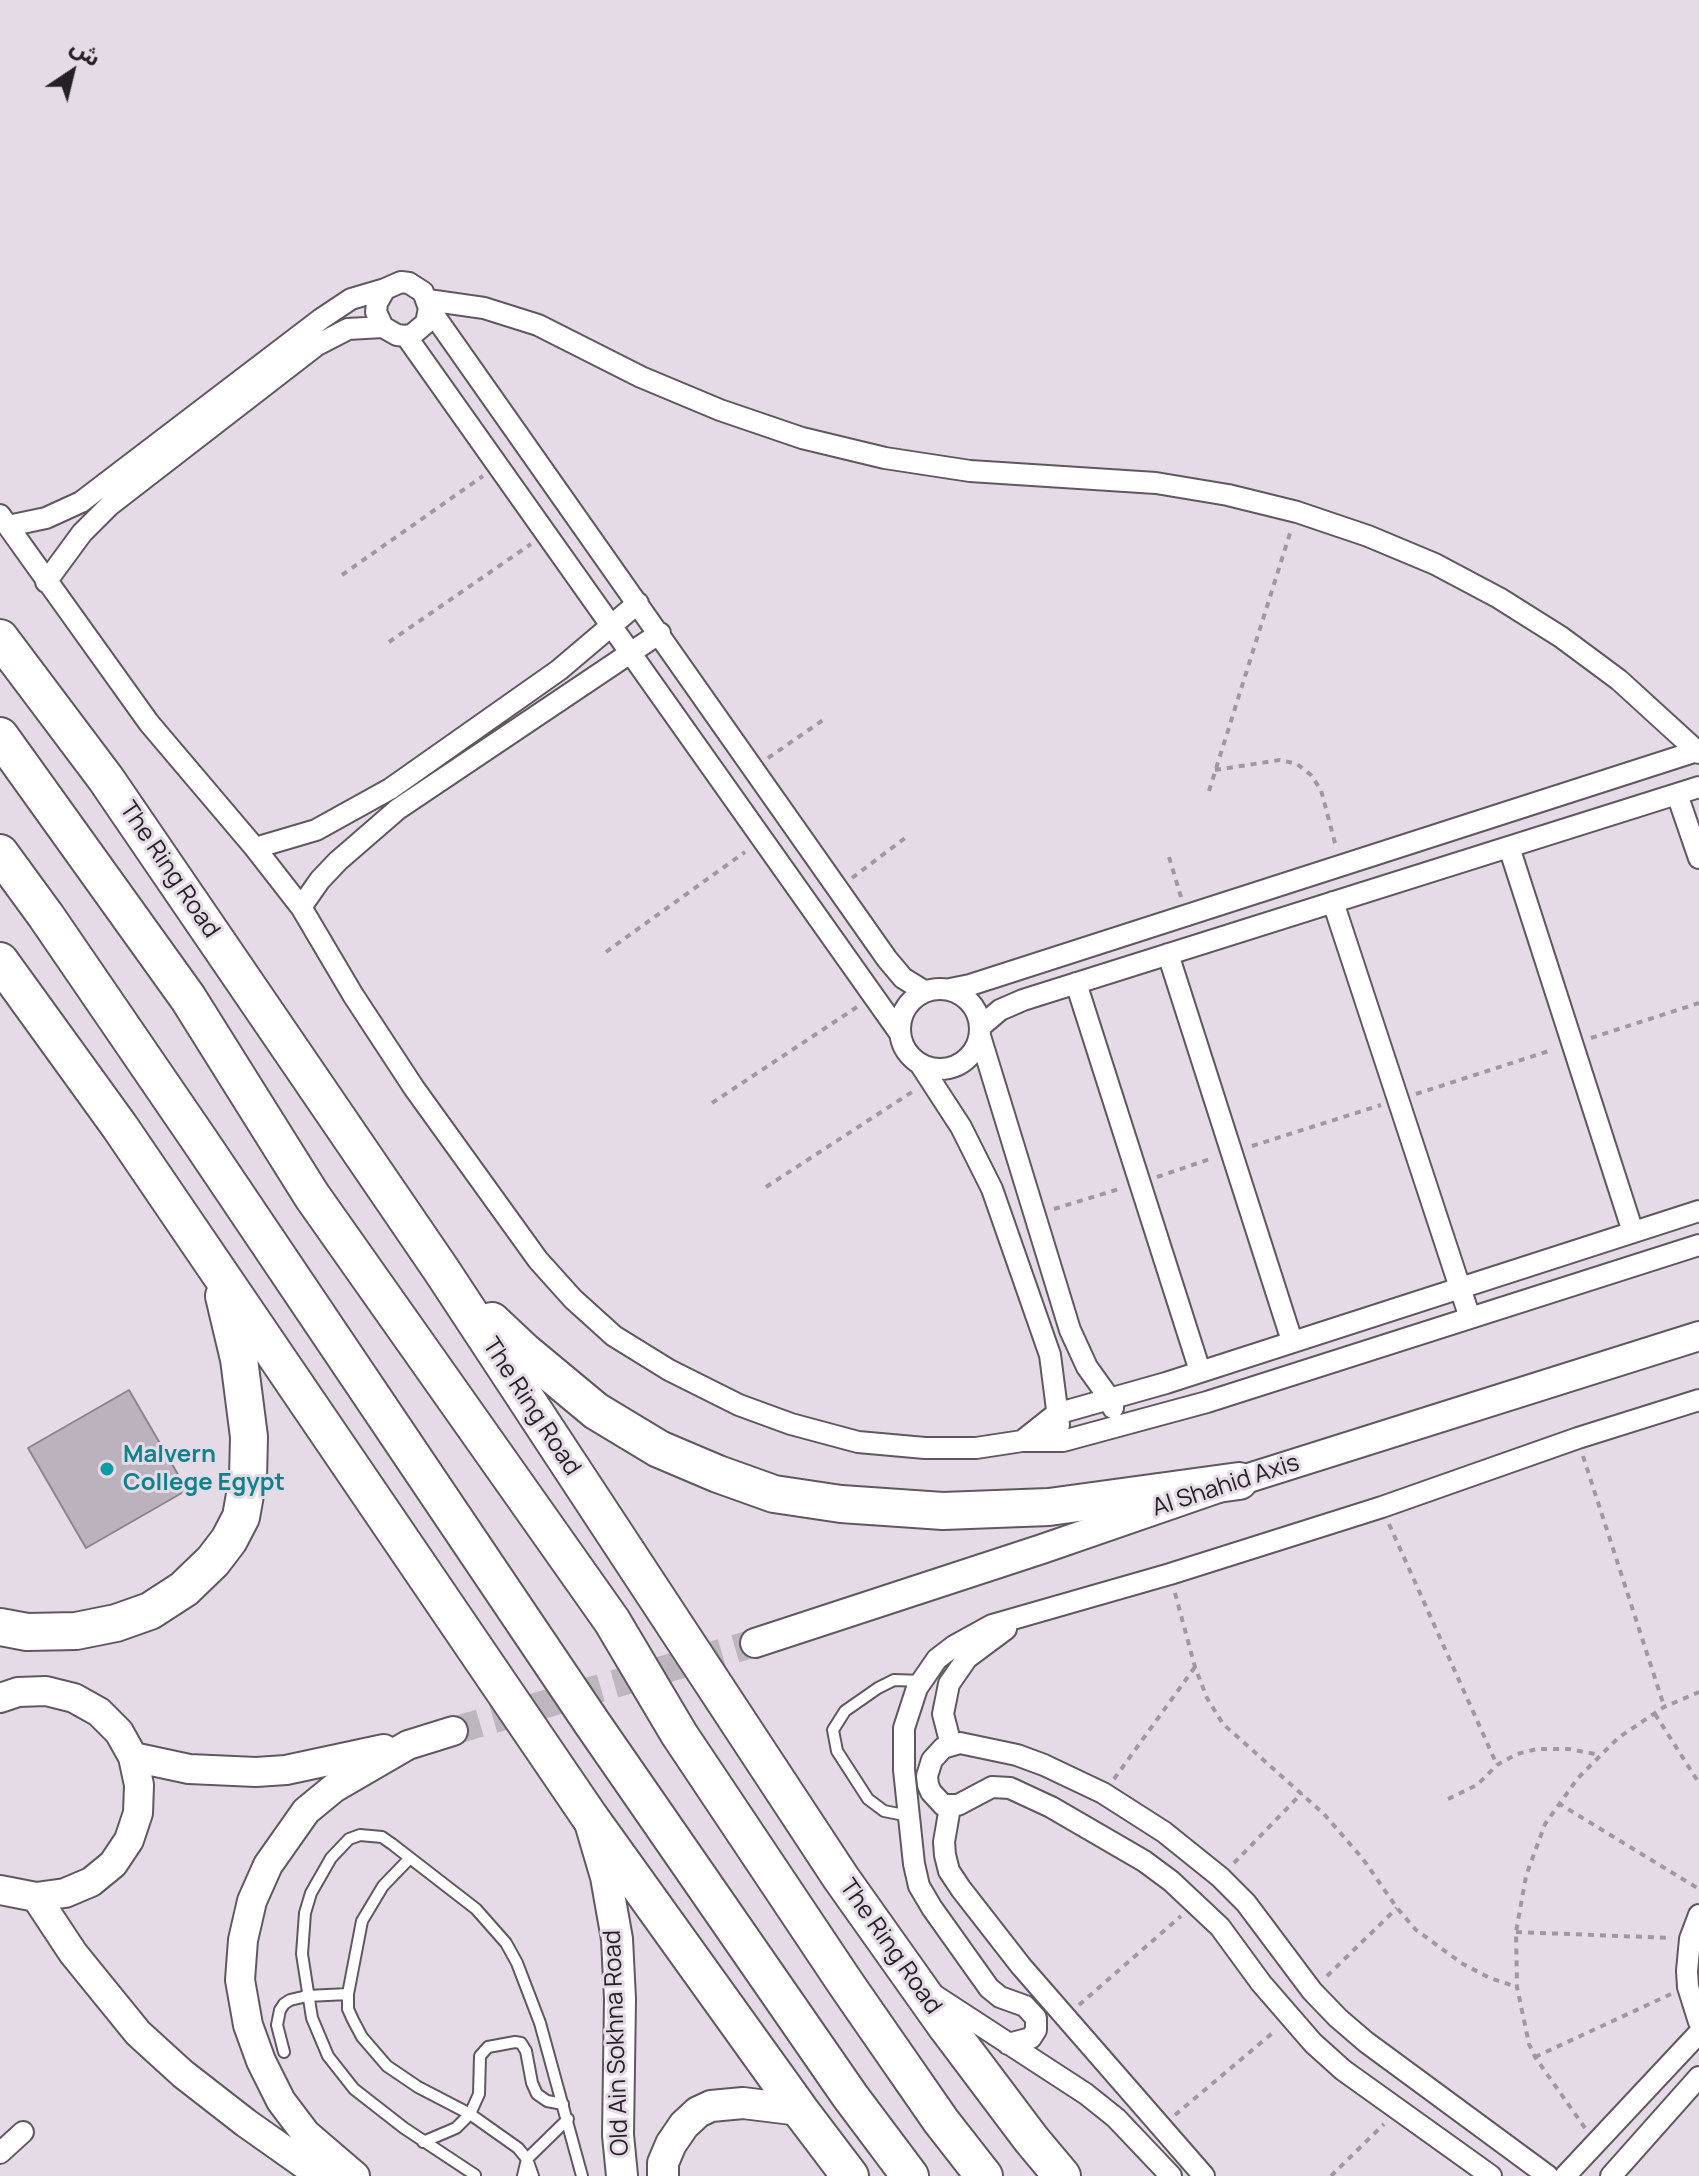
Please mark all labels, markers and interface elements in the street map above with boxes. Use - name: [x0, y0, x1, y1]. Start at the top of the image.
- text: ش: [65, 31, 107, 73]
- north arrow: [32, 32, 112, 112]
- street label: The Ring Road: [113, 796, 225, 944]
- street label: The Ring Road: [476, 1333, 586, 1481]
- place label: Malvern College Egypt: [123, 1441, 285, 1497]
- street label: Al Shahid Axis: [1149, 1449, 1303, 1523]
- marker: Malvern College Egypt: [98, 1460, 116, 1478]
- street label: The Ring Road: [833, 1874, 947, 2020]
- street label: Old Ain Sokhna Road: [599, 1929, 635, 2157]

